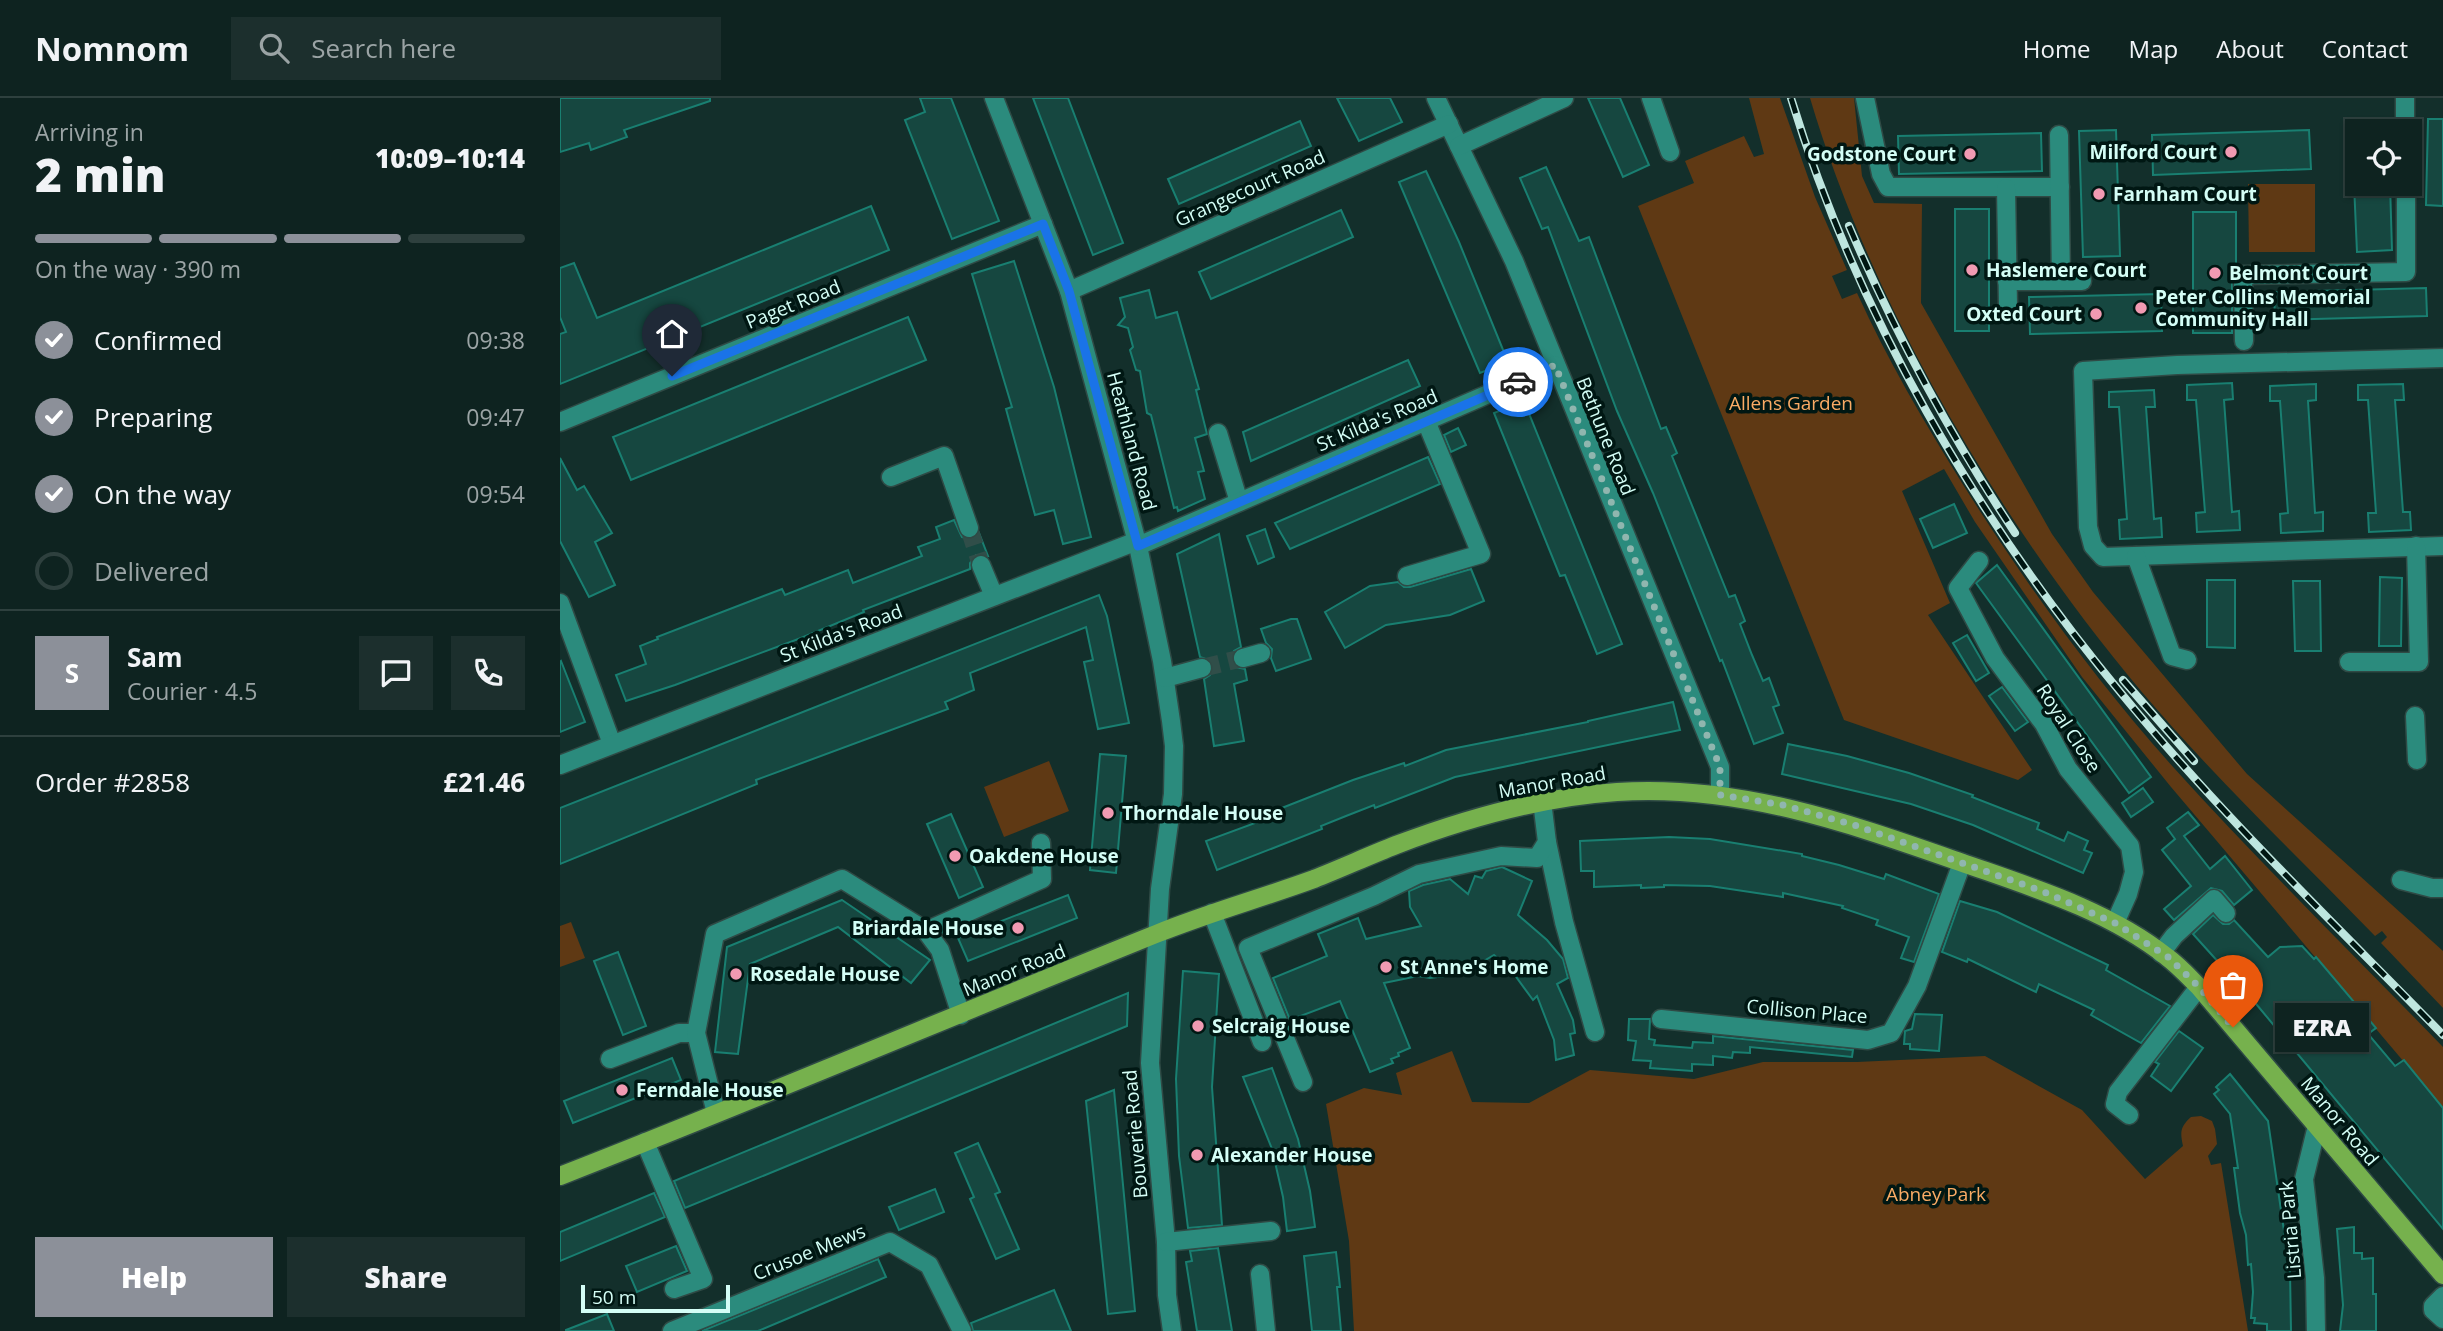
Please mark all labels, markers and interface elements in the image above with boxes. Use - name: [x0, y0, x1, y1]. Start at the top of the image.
- search box: [231, 17, 721, 80]
- text: Nomnom: [35, 26, 189, 71]
- icon: search: [255, 29, 293, 67]
- text: Search here: [311, 30, 456, 66]
- text: Home: [2023, 32, 2091, 65]
- text: Map: [2129, 32, 2178, 65]
- text: About: [2216, 32, 2284, 65]
- text: Contact: [2322, 32, 2408, 65]
- text: Arriving in: [35, 116, 144, 148]
- map controls: [2345, 119, 2422, 196]
- button: locate: [2345, 119, 2422, 196]
- place label: Milford Court: [2090, 139, 2217, 165]
- text: 10:09–10:14: [375, 140, 525, 176]
- place label: Godstone Court: [1807, 141, 1956, 167]
- text: 2 min: [35, 143, 166, 205]
- street label: Grangecourt Road: [1171, 143, 1329, 233]
- marker: Milford Court: [2223, 144, 2239, 160]
- marker: Godstone Court: [1962, 146, 1978, 162]
- place label: Farnham Court: [2113, 181, 2257, 207]
- marker: Farnham Court: [2091, 186, 2107, 202]
- text: On the way · 390 m: [35, 253, 241, 285]
- place label: Haslemere Court: [1986, 257, 2146, 283]
- place label: Belmont Court: [2229, 260, 2368, 286]
- marker: Haslemere Court: [1964, 262, 1980, 278]
- marker: Belmont Court: [2207, 265, 2223, 281]
- street label: Paget Road: [742, 273, 844, 335]
- place label: Peter Collins Memorial Community Hall: [2155, 284, 2371, 332]
- marker: Peter Collins Memorial Community Hall: [2133, 300, 2149, 316]
- place label: Oxted Court: [1966, 301, 2082, 327]
- pin: [642, 304, 702, 376]
- marker: Oxted Court: [2088, 306, 2104, 322]
- icon: home: [653, 315, 691, 353]
- icon: check: [35, 321, 73, 359]
- text: Confirmed: [94, 322, 222, 358]
- text: 09:38: [466, 324, 525, 356]
- courier: [1483, 347, 1553, 417]
- icon: car: [1499, 363, 1537, 401]
- street label: Heathland Road: [1101, 369, 1163, 513]
- street label: Bethune Road: [1570, 373, 1642, 499]
- street label: St Kilda's Road: [1313, 383, 1441, 457]
- park label: Allens Garden: [1729, 390, 1853, 416]
- icon: check: [35, 398, 73, 436]
- text: Preparing: [94, 399, 212, 435]
- text: 09:47: [466, 401, 525, 433]
- icon: check: [35, 475, 73, 513]
- text: On the way: [94, 476, 231, 512]
- text: 09:54: [466, 478, 525, 510]
- text: Delivered: [94, 553, 209, 589]
- street label: St Kilda's Road: [776, 598, 906, 668]
- button: chat: [359, 636, 433, 710]
- button: phone: [451, 636, 525, 710]
- text: Sam: [127, 639, 183, 675]
- text: S: [65, 655, 79, 691]
- text: Courier · 4.5: [127, 675, 257, 707]
- street label: Royal Close: [2031, 679, 2107, 777]
- street label: Manor Road: [1496, 760, 1608, 804]
- text: Order #2858: [35, 764, 190, 800]
- text: £21.46: [443, 764, 525, 800]
- place label: Thorndale House: [1122, 800, 1283, 826]
- marker: Thorndale House: [1100, 805, 1116, 821]
- place label: Oakdene House: [969, 843, 1119, 869]
- marker: Oakdene House: [947, 848, 963, 864]
- place label: Briardale House: [852, 915, 1004, 941]
- marker: Briardale House: [1010, 920, 1026, 936]
- street label: Manor Road: [959, 938, 1069, 1002]
- place label: St Anne's Home: [1400, 954, 1549, 980]
- pin: [2203, 955, 2263, 1027]
- marker: St Anne's Home: [1378, 959, 1394, 975]
- place label: Rosedale House: [750, 961, 900, 987]
- marker: Rosedale House: [728, 966, 744, 982]
- icon: bag: [2214, 966, 2252, 1004]
- street label: Collison Place: [1745, 993, 1869, 1029]
- callout: EZRA: [2275, 1002, 2370, 1052]
- text: EZRA: [2293, 1011, 2351, 1043]
- place label: Selcraig House: [1212, 1013, 1350, 1039]
- marker: Selcraig House: [1190, 1018, 1206, 1034]
- street label: Bouverie Road: [1116, 1069, 1154, 1199]
- street label: Manor Road: [2295, 1071, 2385, 1171]
- place label: Ferndale House: [636, 1077, 784, 1103]
- marker: Ferndale House: [614, 1082, 630, 1098]
- place label: Alexander House: [1211, 1142, 1372, 1168]
- marker: Alexander House: [1189, 1147, 1205, 1163]
- street label: Listria Park: [2273, 1180, 2307, 1280]
- park label: Abney Park: [1886, 1181, 1986, 1207]
- street label: Crusoe Mews: [749, 1218, 869, 1286]
- button: Help: [35, 1237, 273, 1317]
- button: Share: [287, 1237, 525, 1317]
- scale bar: [581, 1282, 730, 1314]
- text: 50 m: [592, 1284, 636, 1310]

